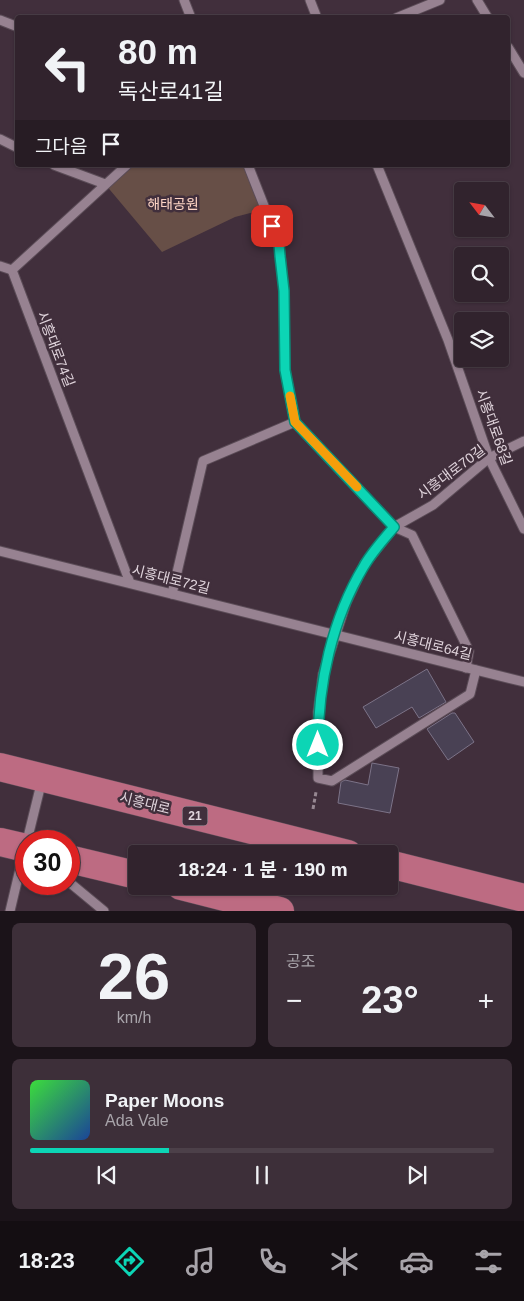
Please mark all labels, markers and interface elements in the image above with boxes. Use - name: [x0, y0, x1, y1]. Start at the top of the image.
- text: 80 m: [118, 32, 198, 71]
- icon: left: [35, 35, 100, 100]
- text: 독산로41길: [118, 79, 223, 104]
- icon: arrive: [97, 130, 125, 158]
- text: 그다음: [35, 136, 87, 157]
- north arrow: [454, 182, 509, 238]
- map controls: [454, 182, 509, 367]
- park label: 해태공원: [147, 196, 199, 212]
- pin: [251, 205, 293, 247]
- icon: arrive: [258, 212, 286, 240]
- button: search: [454, 247, 509, 302]
- street label: 시흥대로74길: [34, 309, 78, 389]
- button: layers: [454, 312, 509, 367]
- street label: 시흥대로68길: [473, 387, 515, 467]
- street label: 시흥대로70길: [414, 442, 488, 502]
- street label: 시흥대로72길: [130, 562, 212, 596]
- street label: 시흥대로64길: [392, 628, 474, 662]
- position arrow: [291, 718, 343, 770]
- street label: 시흥대로: [118, 789, 172, 817]
- road number: 21: [182, 806, 208, 826]
- speed limit sign: 30: [15, 830, 80, 895]
- text: 18:24 · 1 분 · 190 m: [178, 859, 348, 880]
- text: 26: [98, 940, 170, 1013]
- text: 공조: [286, 953, 315, 970]
- text: 23°: [361, 979, 419, 1021]
- text: −: [286, 985, 302, 1016]
- text: +: [478, 985, 494, 1016]
- text: km/h: [117, 1009, 151, 1026]
- text: Paper Moons: [105, 1090, 224, 1111]
- text: Ada Vale: [105, 1112, 169, 1129]
- icon: previous: [93, 1161, 121, 1189]
- icon: pause: [248, 1161, 276, 1189]
- icon: next: [403, 1161, 431, 1189]
- icon: directions: [112, 1244, 147, 1279]
- icon: music: [183, 1244, 218, 1279]
- icon: phone: [255, 1244, 290, 1279]
- icon: climate: [327, 1244, 362, 1279]
- icon: car: [399, 1244, 434, 1279]
- icon: filters: [471, 1244, 506, 1279]
- text: 18:23: [18, 1248, 75, 1273]

